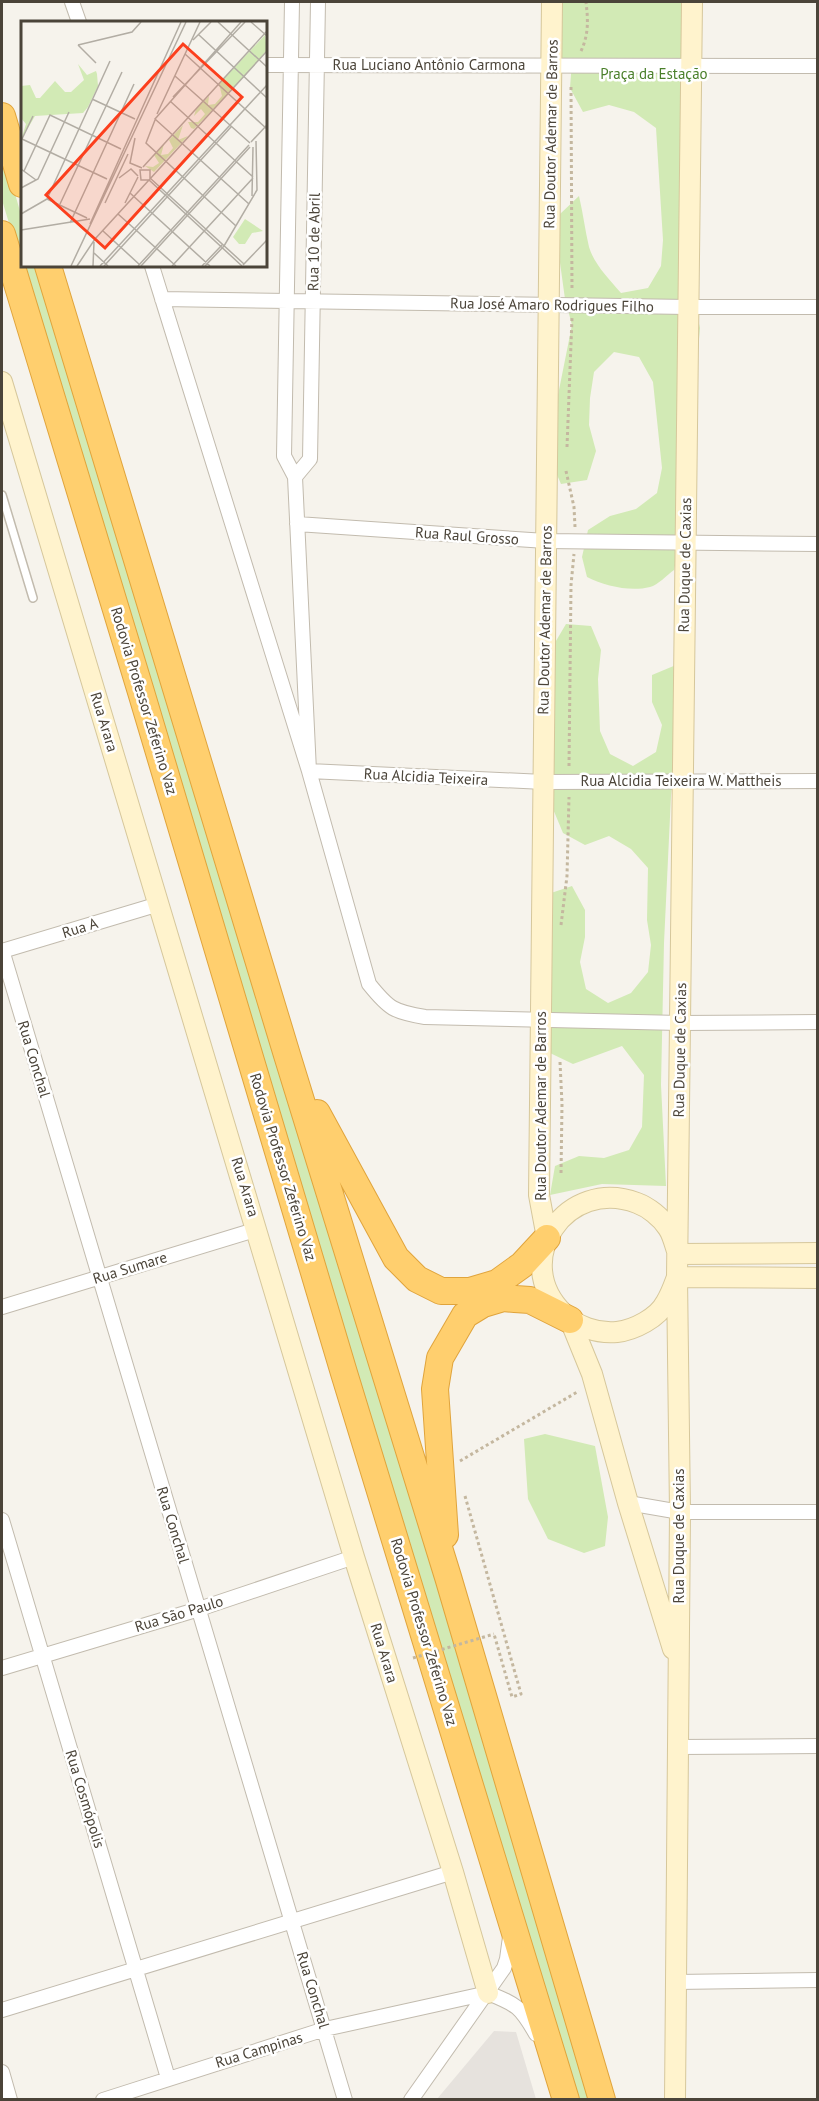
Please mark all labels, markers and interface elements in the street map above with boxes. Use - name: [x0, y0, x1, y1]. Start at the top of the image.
- inset map: [21, 21, 267, 267]
- street label: Rua Doutor Ademar de Barros: [539, 39, 562, 229]
- street label: Rua Luciano Antônio Carmona: [333, 55, 525, 74]
- park label: Praça da Estação: [600, 64, 708, 83]
- street label: Rua 10 de Abril: [303, 192, 324, 291]
- street label: Rua José Amaro Rodrigues Filho: [450, 293, 654, 316]
- street label: Rua Duque de Caxias: [674, 497, 695, 633]
- street label: Rua Raul Grosso: [415, 522, 520, 549]
- street label: Rua Doutor Ademar de Barros: [533, 525, 556, 715]
- street label: Rodovia Professor Zeferino Vaz: [107, 605, 182, 797]
- street label: Rua Arara: [86, 690, 123, 754]
- street label: Rua Alcidia Teixeira: [363, 764, 489, 789]
- street label: Rua Alcidia Teixeira W. Mattheis: [580, 771, 782, 790]
- street label: Rua A: [60, 913, 100, 942]
- street label: Rua Duque de Caxias: [669, 982, 690, 1118]
- street label: Rua Doutor Ademar de Barros: [531, 1011, 550, 1201]
- street label: Rua Conchal: [14, 1018, 55, 1100]
- street label: Rodovia Professor Zeferino Vaz: [246, 1071, 321, 1263]
- street label: Rua Arara: [227, 1155, 264, 1219]
- street label: Rua Sumare: [90, 1247, 169, 1288]
- street label: Rua Duque de Caxias: [669, 1469, 688, 1603]
- street label: Rua Conchal: [153, 1484, 194, 1566]
- street label: Rodovia Professor Zeferino Vaz: [387, 1536, 462, 1728]
- street label: Rua São Paulo: [132, 1591, 225, 1636]
- street label: Rua Arara: [366, 1621, 403, 1685]
- street label: Rua Cosmópolis: [62, 1747, 109, 1850]
- street label: Rua Conchal: [293, 1949, 334, 2031]
- street label: Rua Campinas: [213, 2027, 305, 2072]

